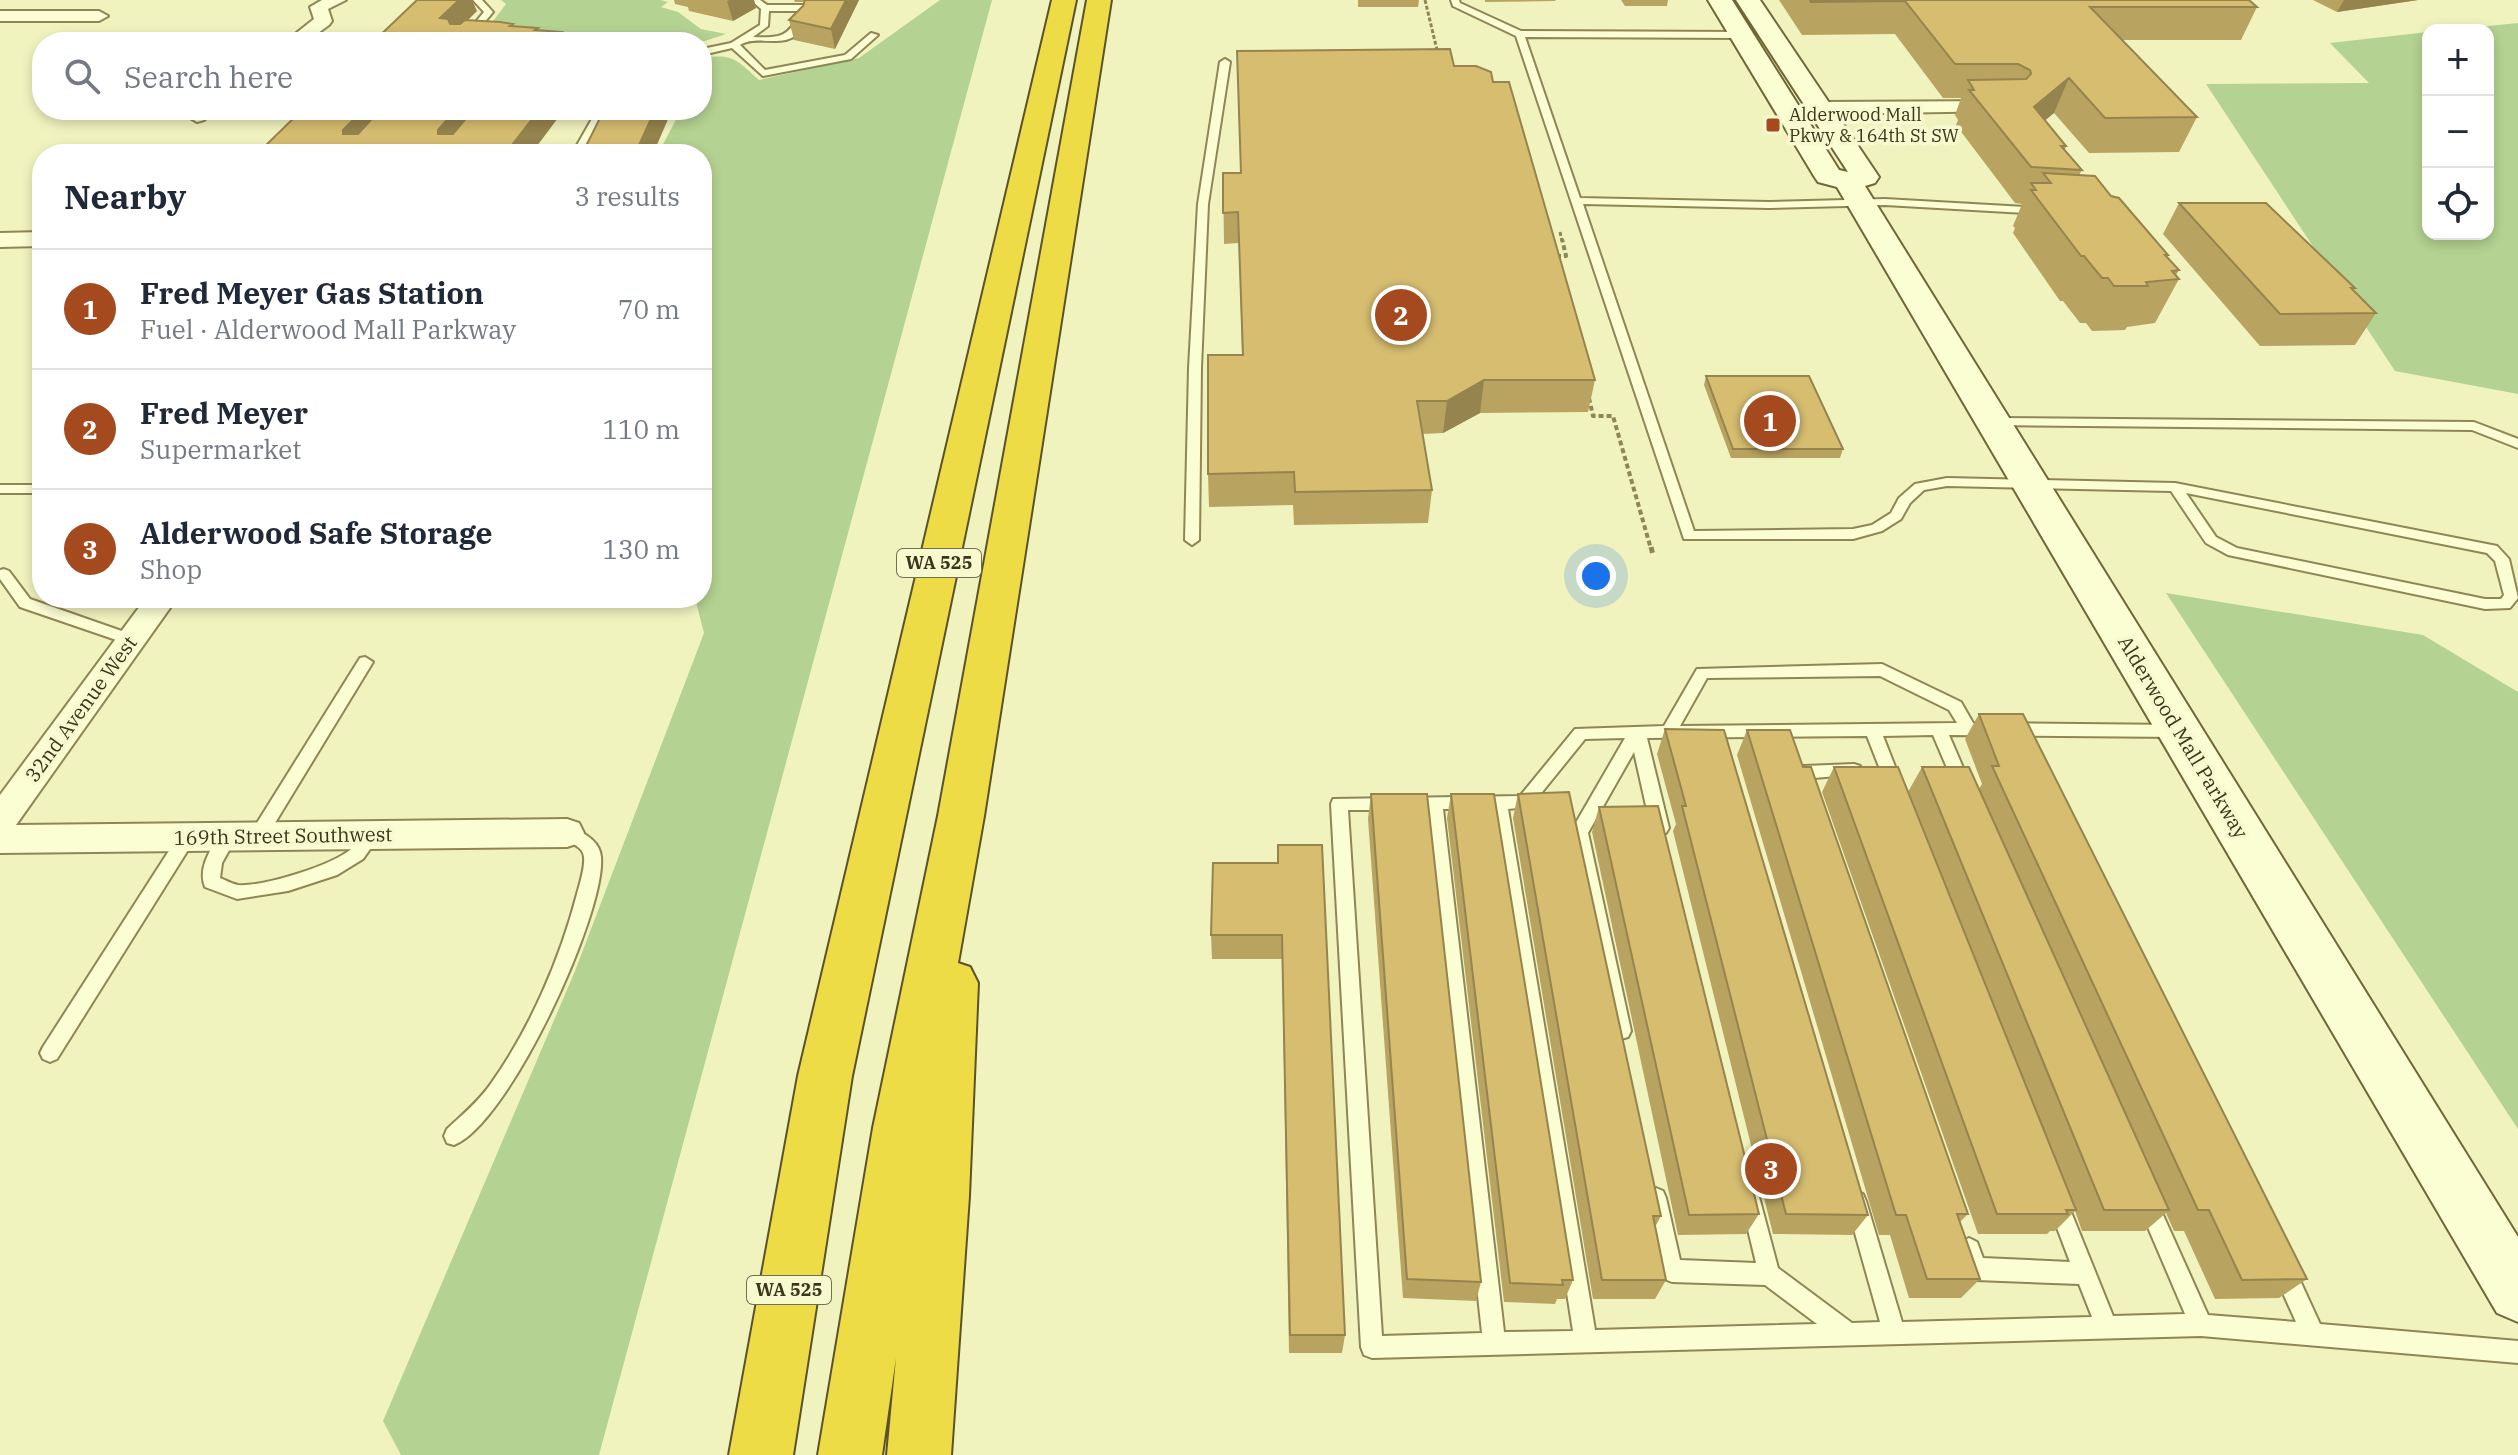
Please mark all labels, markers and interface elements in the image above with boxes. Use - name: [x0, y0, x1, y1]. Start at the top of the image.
- map controls: [2422, 24, 2494, 240]
- button: +: [2422, 24, 2494, 96]
- search box: [32, 32, 712, 120]
- icon: search: [60, 54, 104, 98]
- text: Search here: [124, 57, 293, 96]
- button: −: [2422, 96, 2494, 168]
- place label: Alderwood Mall Pkwy & 164th St SW: [1789, 103, 1960, 147]
- marker: Alderwood Mall Pkwy & 164th St SW: [1764, 116, 1782, 134]
- button: locate: [2422, 168, 2494, 240]
- text: Nearby: [64, 174, 186, 218]
- text: 3 results: [574, 179, 680, 213]
- text: Fred Meyer Gas Station: [140, 273, 484, 312]
- pin: 2: [1375, 285, 1427, 345]
- text: 1: [82, 292, 98, 326]
- text: 70 m: [618, 292, 680, 326]
- text: Fuel · Alderwood Mall Parkway: [140, 312, 516, 346]
- pin: 1: [1744, 391, 1796, 451]
- text: Fred Meyer: [140, 393, 308, 432]
- text: 2: [82, 412, 98, 446]
- text: 110 m: [602, 412, 680, 446]
- text: Supermarket: [140, 432, 301, 466]
- text: Alderwood Safe Storage: [140, 513, 493, 552]
- text: 3: [82, 532, 98, 566]
- text: 130 m: [602, 532, 680, 566]
- road number: WA 525: [897, 549, 981, 577]
- text: Shop: [140, 552, 202, 586]
- your location: [1576, 556, 1616, 596]
- street label: 32nd Avenue West: [18, 630, 143, 787]
- street label: Alderwood Mall Parkway: [2112, 630, 2255, 844]
- street label: 169th Street Southwest: [173, 820, 392, 851]
- pin: 3: [1745, 1139, 1797, 1199]
- road number: WA 525: [747, 1276, 831, 1304]

